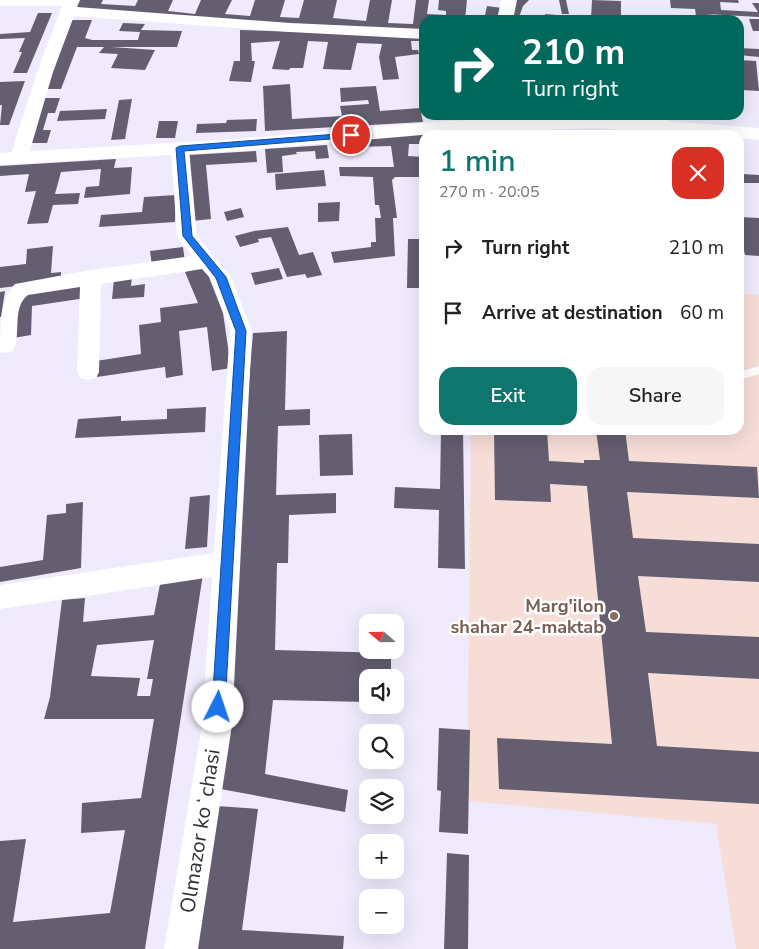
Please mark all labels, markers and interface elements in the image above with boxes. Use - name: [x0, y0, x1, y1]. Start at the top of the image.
- text: 210 m: [522, 29, 625, 76]
- icon: right: [439, 35, 504, 100]
- text: Turn right: [522, 74, 618, 104]
- pin: [330, 114, 372, 156]
- icon: arrive: [337, 121, 365, 149]
- text: 1 min: [439, 141, 515, 182]
- button: close: [672, 147, 724, 199]
- text: 270 m · 20:05: [439, 181, 540, 203]
- icon: right: [439, 234, 467, 262]
- text: Turn right: [482, 235, 569, 261]
- text: 210 m: [669, 235, 724, 261]
- icon: arrive: [439, 299, 467, 327]
- text: Arrive at destination: [482, 300, 663, 326]
- text: 60 m: [680, 300, 724, 326]
- button: Exit: [439, 367, 577, 425]
- button: Share: [587, 367, 724, 425]
- place label: Marg'ilon shahar 24-maktab: [451, 594, 604, 639]
- marker: Marg'ilon shahar 24-maktab: [608, 610, 620, 622]
- north arrow: [359, 614, 404, 659]
- map controls: [359, 614, 404, 934]
- button: sound: [359, 669, 404, 714]
- position arrow: [191, 680, 243, 732]
- button: search: [359, 724, 404, 769]
- street label: Olmazor koʻchasi: [173, 747, 227, 915]
- button: layers: [359, 779, 404, 824]
- button: +: [359, 834, 404, 879]
- button: −: [359, 889, 404, 934]

